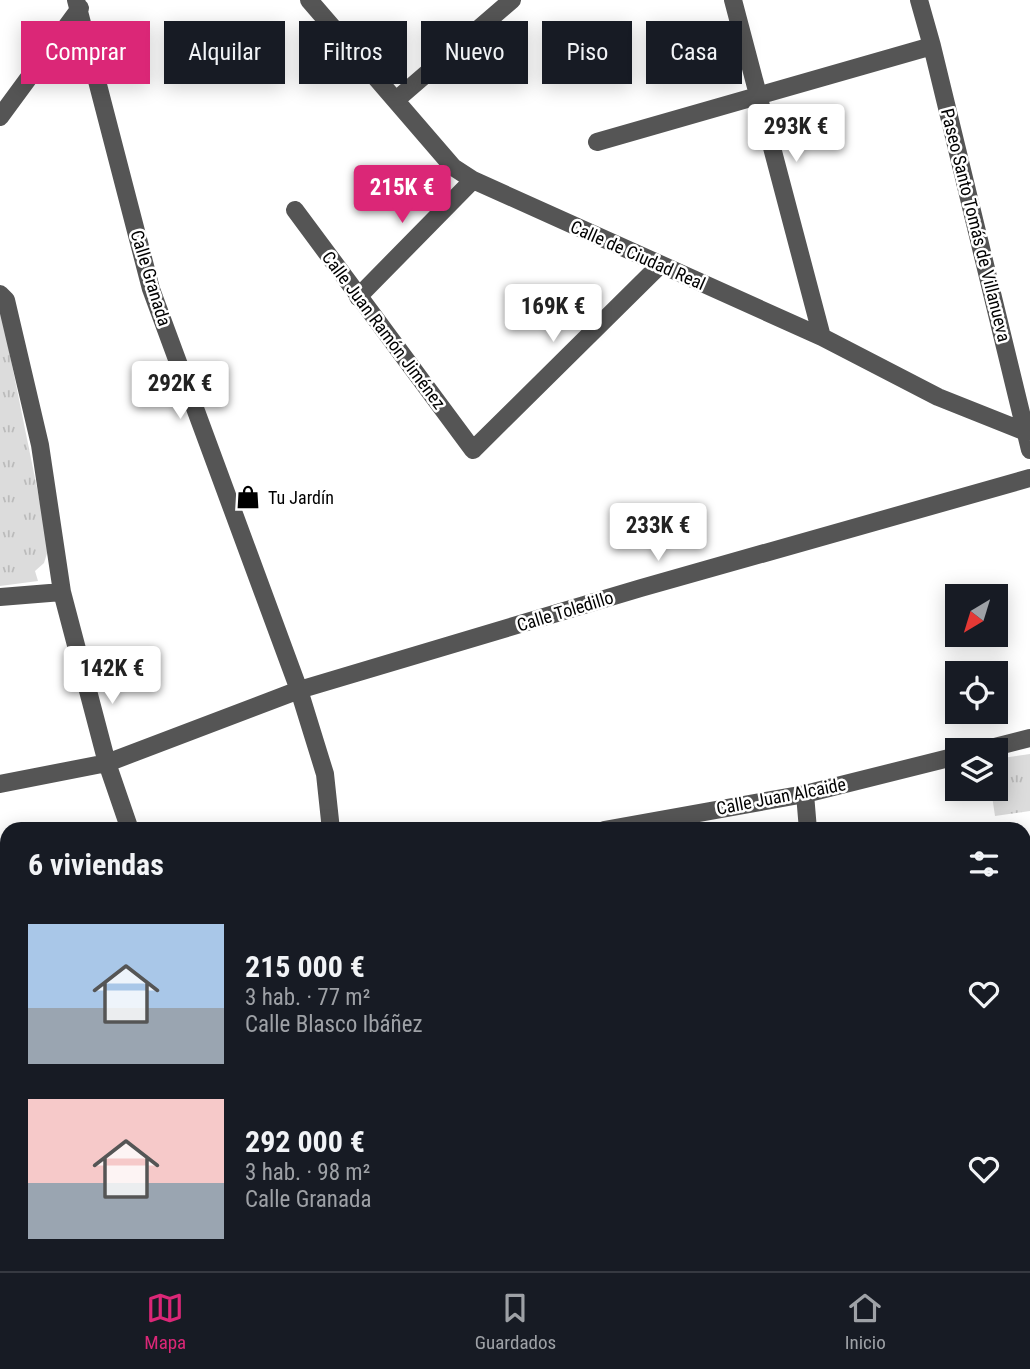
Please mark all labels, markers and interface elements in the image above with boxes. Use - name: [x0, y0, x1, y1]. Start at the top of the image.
- chip: Comprar: [21, 21, 150, 84]
- chip: Alquilar: [164, 21, 285, 84]
- chip: Filtros: [299, 21, 407, 84]
- chip: Nuevo: [421, 21, 528, 84]
- chip: Piso: [542, 21, 632, 84]
- chip: Casa: [646, 21, 742, 84]
- pin: 293K €: [739, 104, 853, 164]
- street label: Paseo Santo Tomás de Villanueva: [937, 106, 1015, 344]
- text: 293K €: [764, 113, 828, 140]
- pin: 215K €: [345, 166, 459, 225]
- text: 215K €: [370, 174, 434, 201]
- street label: Calle de Ciudad Real: [567, 216, 709, 294]
- street label: Calle Granada: [126, 228, 176, 328]
- street label: Calle Juan Ramón Jiménez: [318, 247, 450, 413]
- pin: 169K €: [496, 284, 610, 344]
- text: 169K €: [521, 293, 585, 320]
- pin: 292K €: [123, 362, 237, 421]
- text: 292K €: [148, 370, 212, 397]
- shop icon: Tu Jardín: [234, 483, 262, 511]
- place label: Tu Jardín: [268, 487, 334, 508]
- pin: 233K €: [601, 504, 715, 563]
- text: 233K €: [626, 512, 690, 539]
- north arrow: [945, 584, 1008, 648]
- map controls: [945, 584, 1008, 801]
- street label: Calle Toledillo: [514, 586, 616, 636]
- pin: 142K €: [55, 646, 169, 706]
- text: 142K €: [80, 655, 144, 682]
- button: locate: [945, 661, 1008, 724]
- button: layers: [945, 738, 1008, 801]
- street label: Calle Juan Alcaide: [714, 773, 848, 819]
- icon: filters: [965, 845, 1003, 883]
- text: 6 viviendas: [28, 847, 164, 882]
- text: 215 000 €: [245, 949, 365, 984]
- icon: home: [84, 952, 168, 1036]
- icon: heart: [965, 975, 1003, 1013]
- text: 3 hab. · 77 m²: [245, 984, 370, 1011]
- text: Calle Blasco Ibáñez: [245, 1011, 423, 1038]
- text: 292 000 €: [245, 1124, 365, 1159]
- icon: home: [84, 1127, 168, 1211]
- icon: heart: [965, 1150, 1003, 1188]
- text: 3 hab. · 98 m²: [245, 1159, 370, 1186]
- text: Calle Granada: [245, 1186, 371, 1213]
- tab: Mapa: [144, 1289, 186, 1354]
- tab: Guardados: [475, 1289, 556, 1354]
- tab: Inicio: [845, 1289, 886, 1354]

